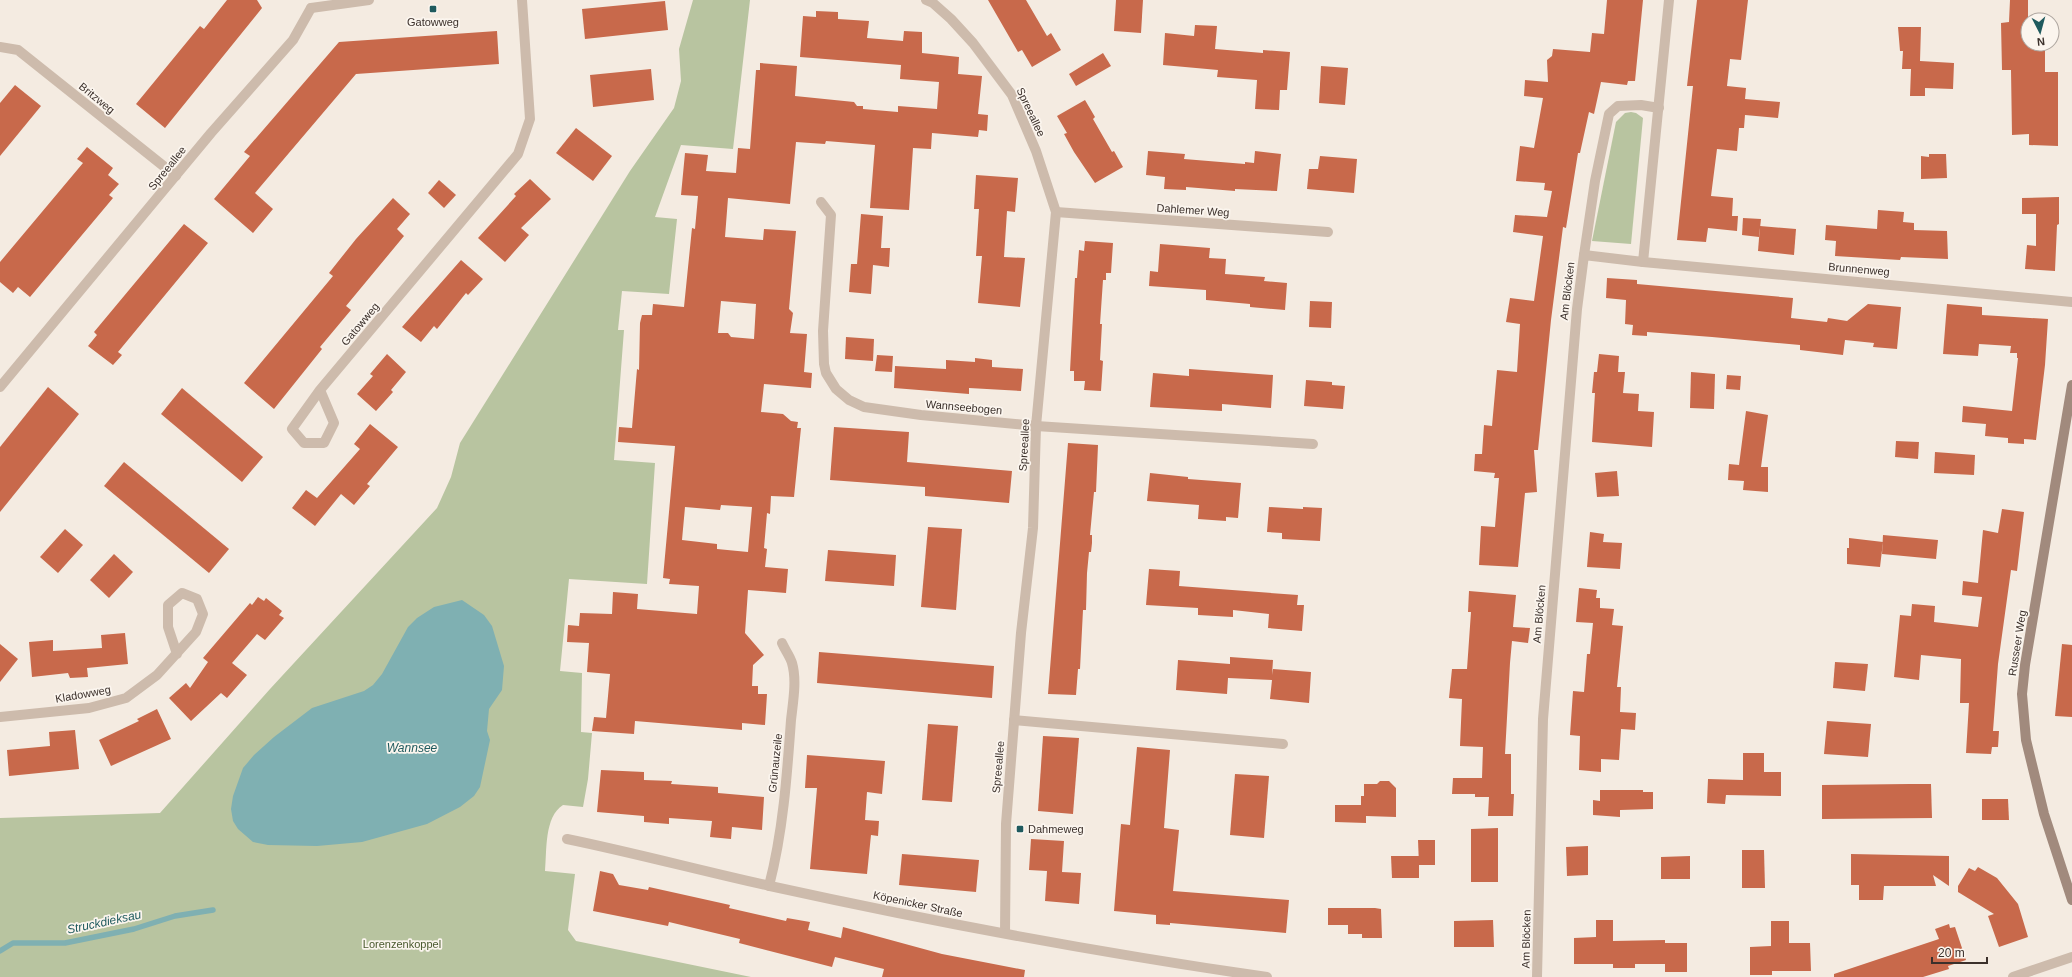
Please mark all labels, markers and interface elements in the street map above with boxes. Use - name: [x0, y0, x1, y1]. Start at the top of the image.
- marker: Gatowweg: [428, 4, 438, 14]
- north arrow: [2020, 12, 2060, 52]
- place label: Gatowweg: [407, 16, 459, 28]
- text: N: [2036, 36, 2046, 48]
- street label: Britzweg: [77, 80, 117, 116]
- street label: Spreeallee: [1014, 86, 1048, 138]
- street label: Spreeallee: [146, 144, 188, 192]
- street label: Dahlemer Weg: [1156, 201, 1230, 219]
- street label: Brunnenweg: [1828, 260, 1890, 278]
- street label: Am Blöcken: [1557, 261, 1577, 321]
- street label: Gatowweg: [339, 300, 381, 348]
- street label: Wannseebogen: [925, 398, 1003, 416]
- street label: Spreeallee: [1017, 418, 1031, 472]
- street label: Am Blöcken: [1530, 584, 1548, 644]
- street label: Russeer Weg: [2006, 609, 2028, 677]
- street label: Kladowweg: [54, 683, 112, 705]
- street label: Grünauzeile: [766, 733, 784, 793]
- street label: Spreeallee: [990, 740, 1006, 794]
- water label: Wannsee: [387, 741, 438, 755]
- place label: Dahmeweg: [1028, 823, 1084, 835]
- marker: Dahmeweg: [1015, 824, 1025, 834]
- street label: Köpenicker Straße: [872, 889, 964, 919]
- water label: Struckdieksau: [66, 907, 143, 937]
- street label: Am Blöcken: [1519, 910, 1533, 968]
- park label: Lorenzenkoppel: [363, 938, 441, 950]
- scale bar: [1932, 939, 1987, 965]
- text: 20 m: [1938, 946, 1965, 960]

